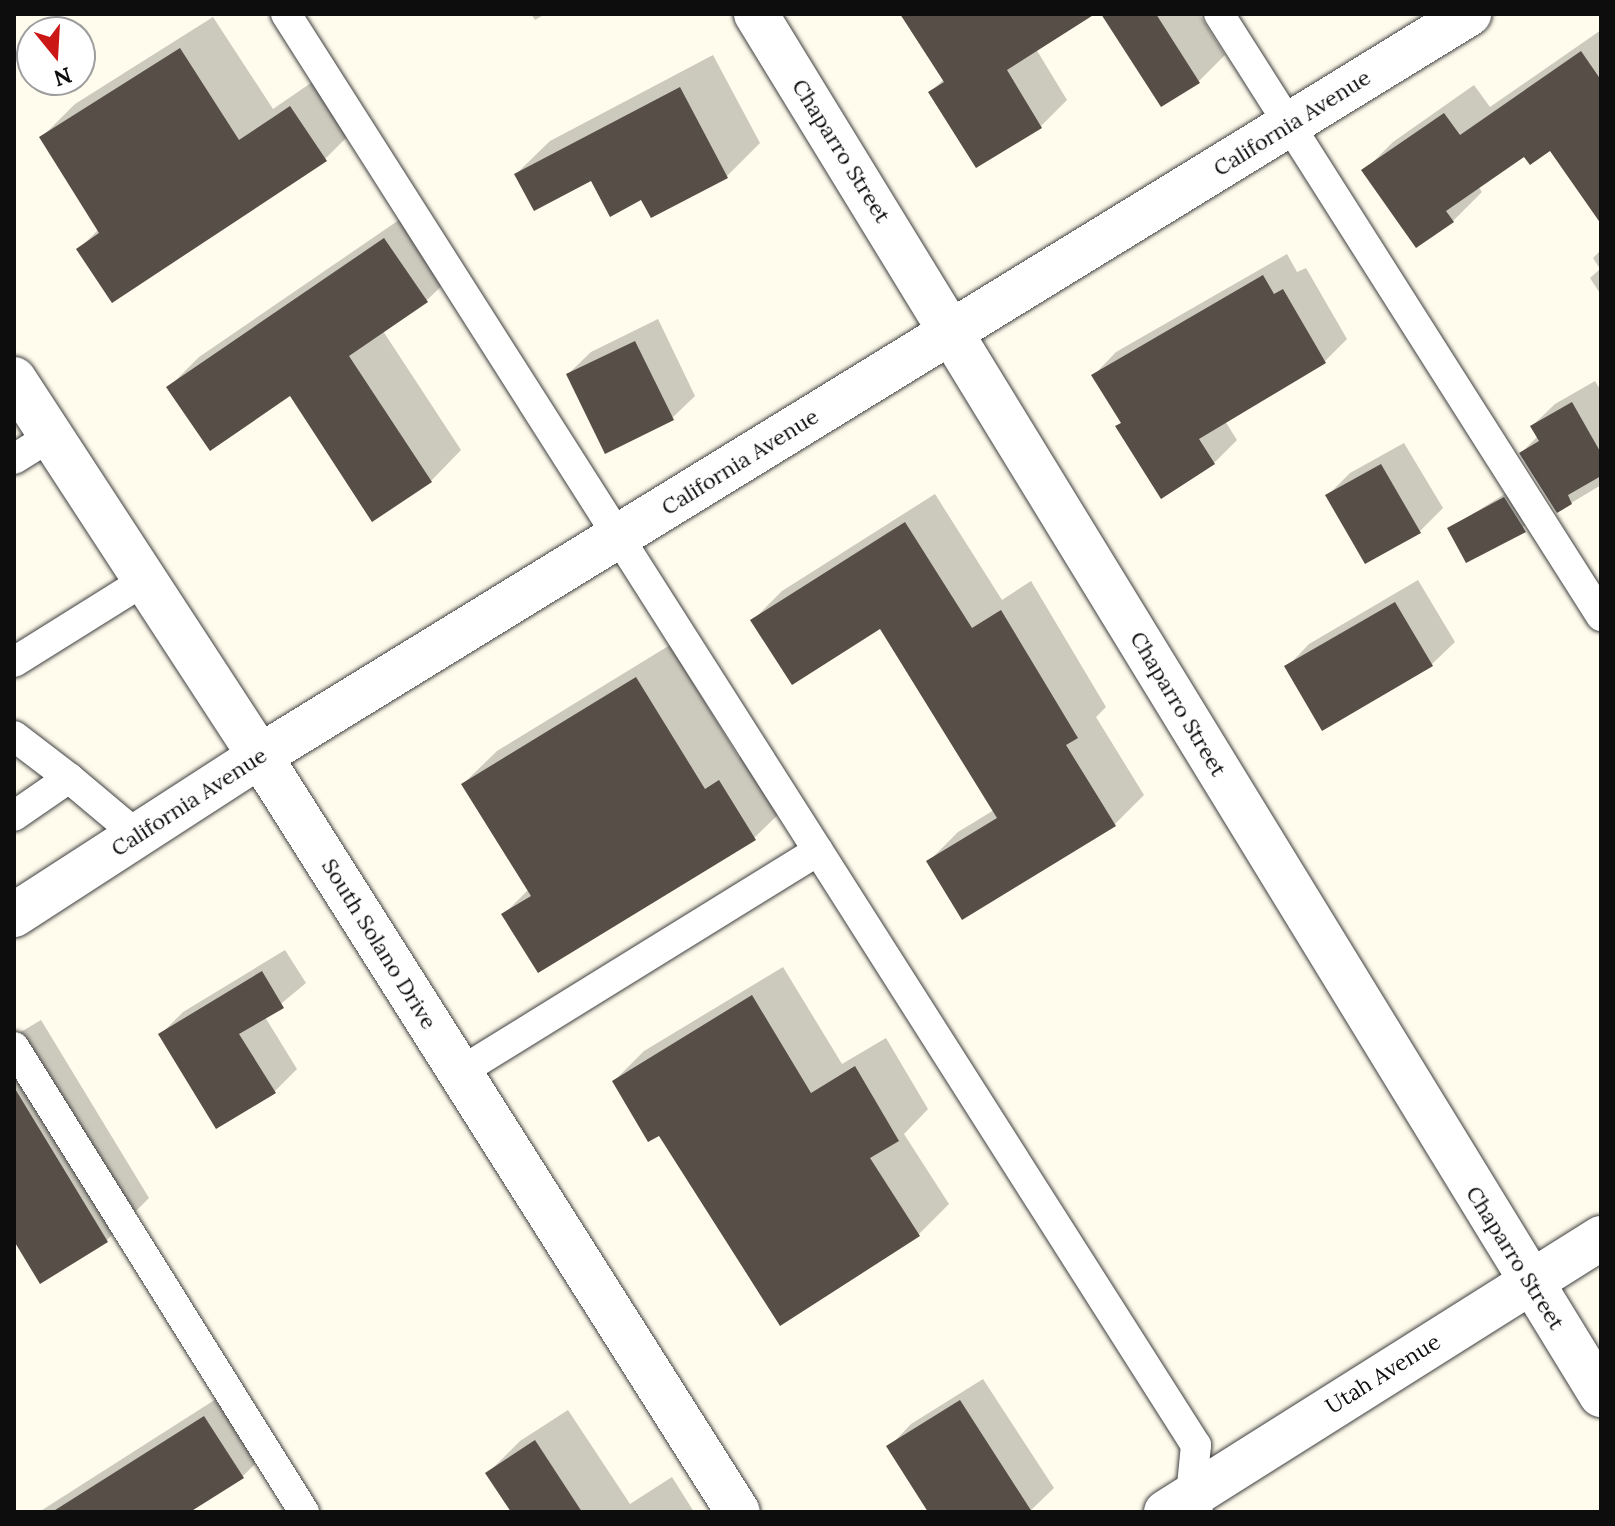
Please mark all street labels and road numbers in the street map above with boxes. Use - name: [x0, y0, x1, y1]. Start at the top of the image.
- street label: California Avenue: [1209, 64, 1375, 182]
- street label: Chaparro Street: [786, 74, 896, 228]
- street label: California Avenue: [657, 403, 823, 521]
- street label: Chaparro Street: [1124, 627, 1232, 781]
- street label: California Avenue: [106, 742, 272, 862]
- street label: South Solano Drive: [316, 854, 442, 1034]
- street label: Chaparro Street: [1460, 1181, 1570, 1335]
- street label: Utah Avenue: [1321, 1328, 1445, 1420]

